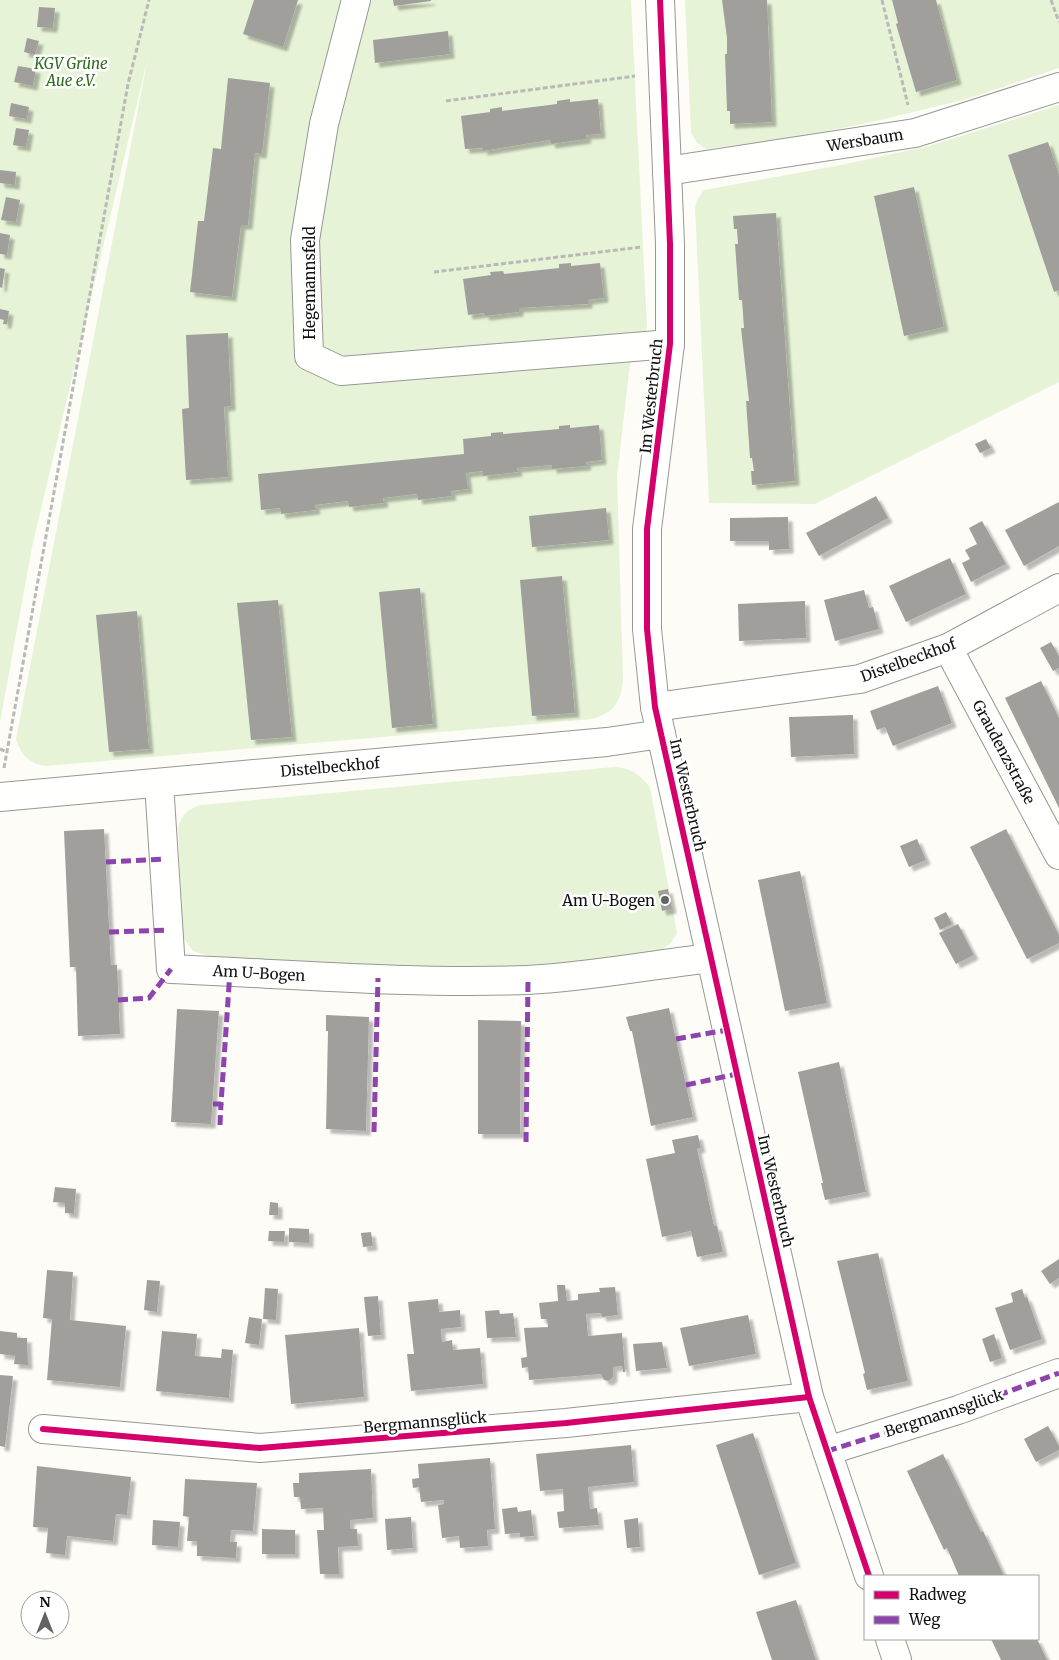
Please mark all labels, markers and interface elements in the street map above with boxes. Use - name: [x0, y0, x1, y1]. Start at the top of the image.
- park label: KGV Grüne Aue e.V.: [33, 54, 108, 90]
- street label: Wersbaum: [824, 125, 905, 156]
- street label: Hegemannsfeld: [300, 226, 319, 340]
- street label: Im Westerbruch: [636, 337, 666, 454]
- street label: Distelbeckhof: [858, 634, 959, 686]
- street label: Graudenzstraße: [969, 697, 1040, 808]
- street label: Im Westerbruch: [666, 737, 710, 854]
- street label: Distelbeckhof: [279, 753, 382, 781]
- place label: Am U-Bogen: [561, 891, 655, 910]
- marker: Am U-Bogen: [659, 894, 671, 906]
- street label: Am U-Bogen: [211, 961, 306, 985]
- street label: Im Westerbruch: [754, 1133, 798, 1250]
- street label: Bergmannsglück: [882, 1385, 1006, 1441]
- street label: Bergmannsglück: [363, 1407, 488, 1437]
- legend: [864, 1575, 1039, 1640]
- text: Radweg: [909, 1585, 966, 1604]
- north arrow: [20, 1590, 70, 1640]
- text: N: [39, 1593, 51, 1611]
- text: Weg: [908, 1610, 940, 1629]

